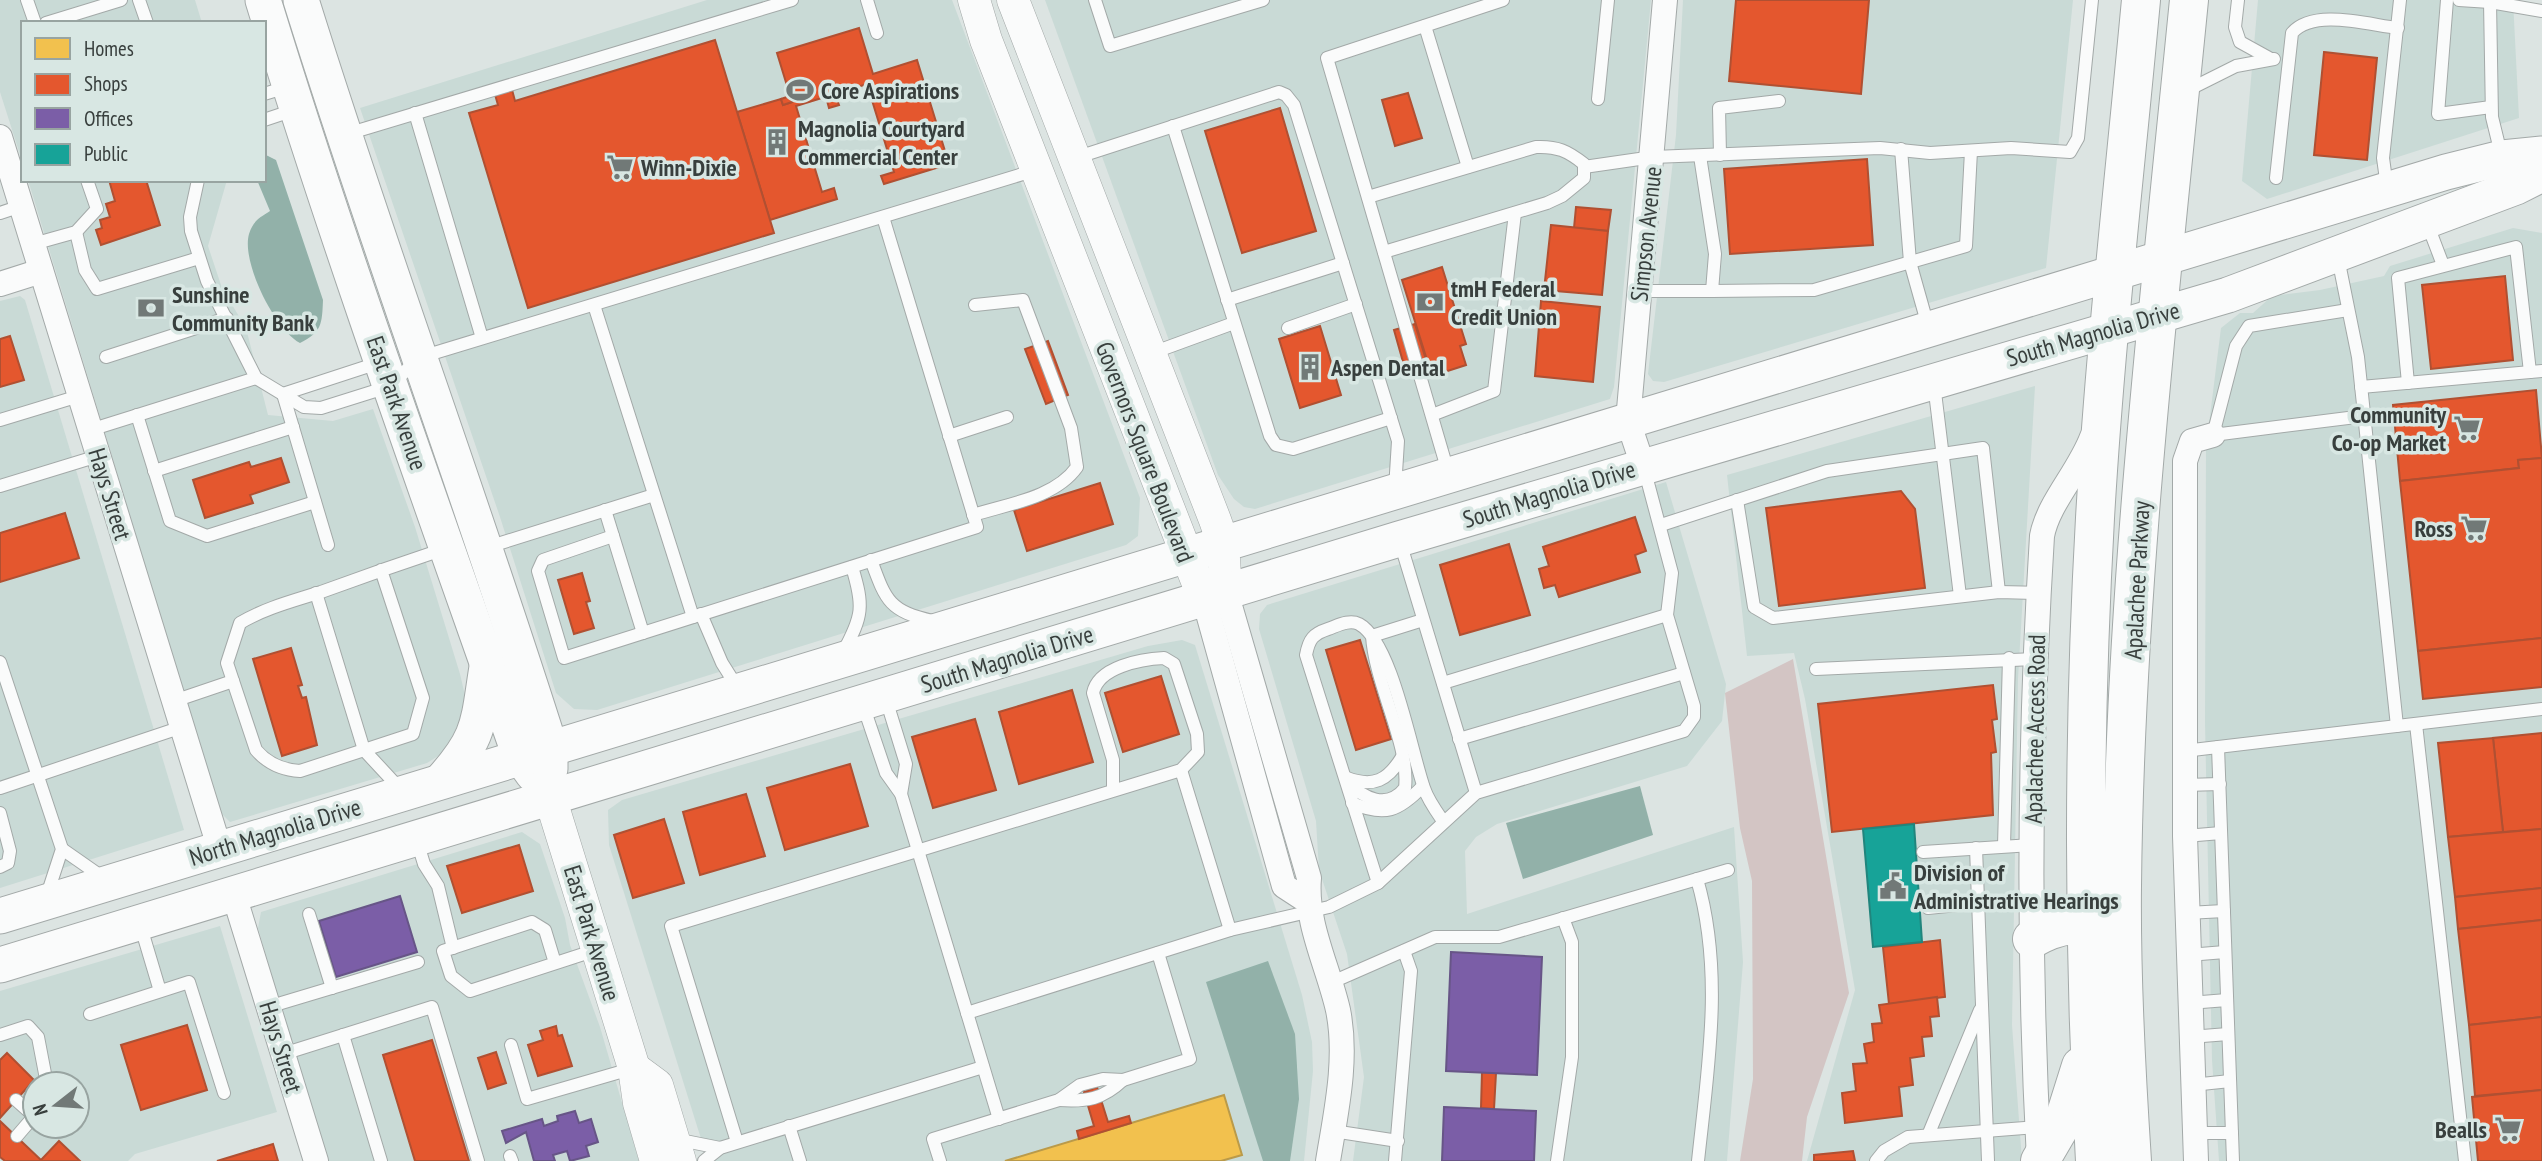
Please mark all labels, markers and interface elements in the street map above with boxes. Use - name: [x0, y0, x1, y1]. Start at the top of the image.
- legend: [21, 21, 266, 182]
- text: Homes: [84, 35, 134, 62]
- text: Shops: [84, 70, 128, 97]
- sports icon: Core Aspirations: [785, 75, 815, 105]
- place label: Core Aspirations: [821, 75, 959, 106]
- text: Offices: [84, 105, 133, 132]
- place label: Magnolia Courtyard Commercial Center: [798, 113, 965, 172]
- building icon: Magnolia Courtyard Commercial Center: [762, 127, 792, 157]
- text: Public: [84, 140, 129, 167]
- supermarket icon: Winn-Dixie: [605, 152, 635, 182]
- place label: Winn-Dixie: [640, 152, 737, 183]
- street label: Simpson Avenue: [1623, 165, 1669, 303]
- place label: tmH Federal Credit Union: [1451, 273, 1557, 332]
- place label: Sunshine Community Bank: [172, 279, 314, 338]
- bank icon: tmH Federal Credit Union: [1415, 287, 1445, 317]
- bank icon: Sunshine Community Bank: [136, 293, 166, 323]
- street label: South Magnolia Drive: [2003, 294, 2183, 374]
- street label: East Park Avenue: [360, 332, 434, 474]
- street label: Governors Square Boulevard: [1089, 337, 1201, 567]
- building icon: Aspen Dental: [1295, 352, 1325, 382]
- place label: Aspen Dental: [1330, 352, 1445, 383]
- place label: Community Co-op Market: [2332, 399, 2446, 458]
- supermarket icon: Community Co-op Market: [2452, 413, 2482, 443]
- street label: Hays Street: [81, 444, 139, 544]
- street label: South Magnolia Drive: [1459, 453, 1639, 535]
- street label: Apalachee Parkway: [2117, 500, 2157, 660]
- place label: Ross: [2414, 513, 2453, 544]
- supermarket icon: Ross: [2459, 513, 2489, 543]
- street label: South Magnolia Drive: [917, 618, 1097, 700]
- street label: Apalachee Access Road: [2018, 634, 2052, 824]
- street label: North Magnolia Drive: [185, 791, 365, 873]
- place label: Division of Administrative Hearings: [1913, 857, 2119, 916]
- street label: East Park Avenue: [557, 862, 627, 1004]
- public building icon: Division of Administrative Hearings: [1878, 871, 1908, 901]
- street label: Hays Street: [252, 997, 310, 1097]
- north arrow: [21, 1070, 91, 1140]
- text: N: [27, 1102, 53, 1118]
- place label: Bealls: [2435, 1114, 2487, 1145]
- supermarket icon: Bealls: [2493, 1114, 2523, 1144]

